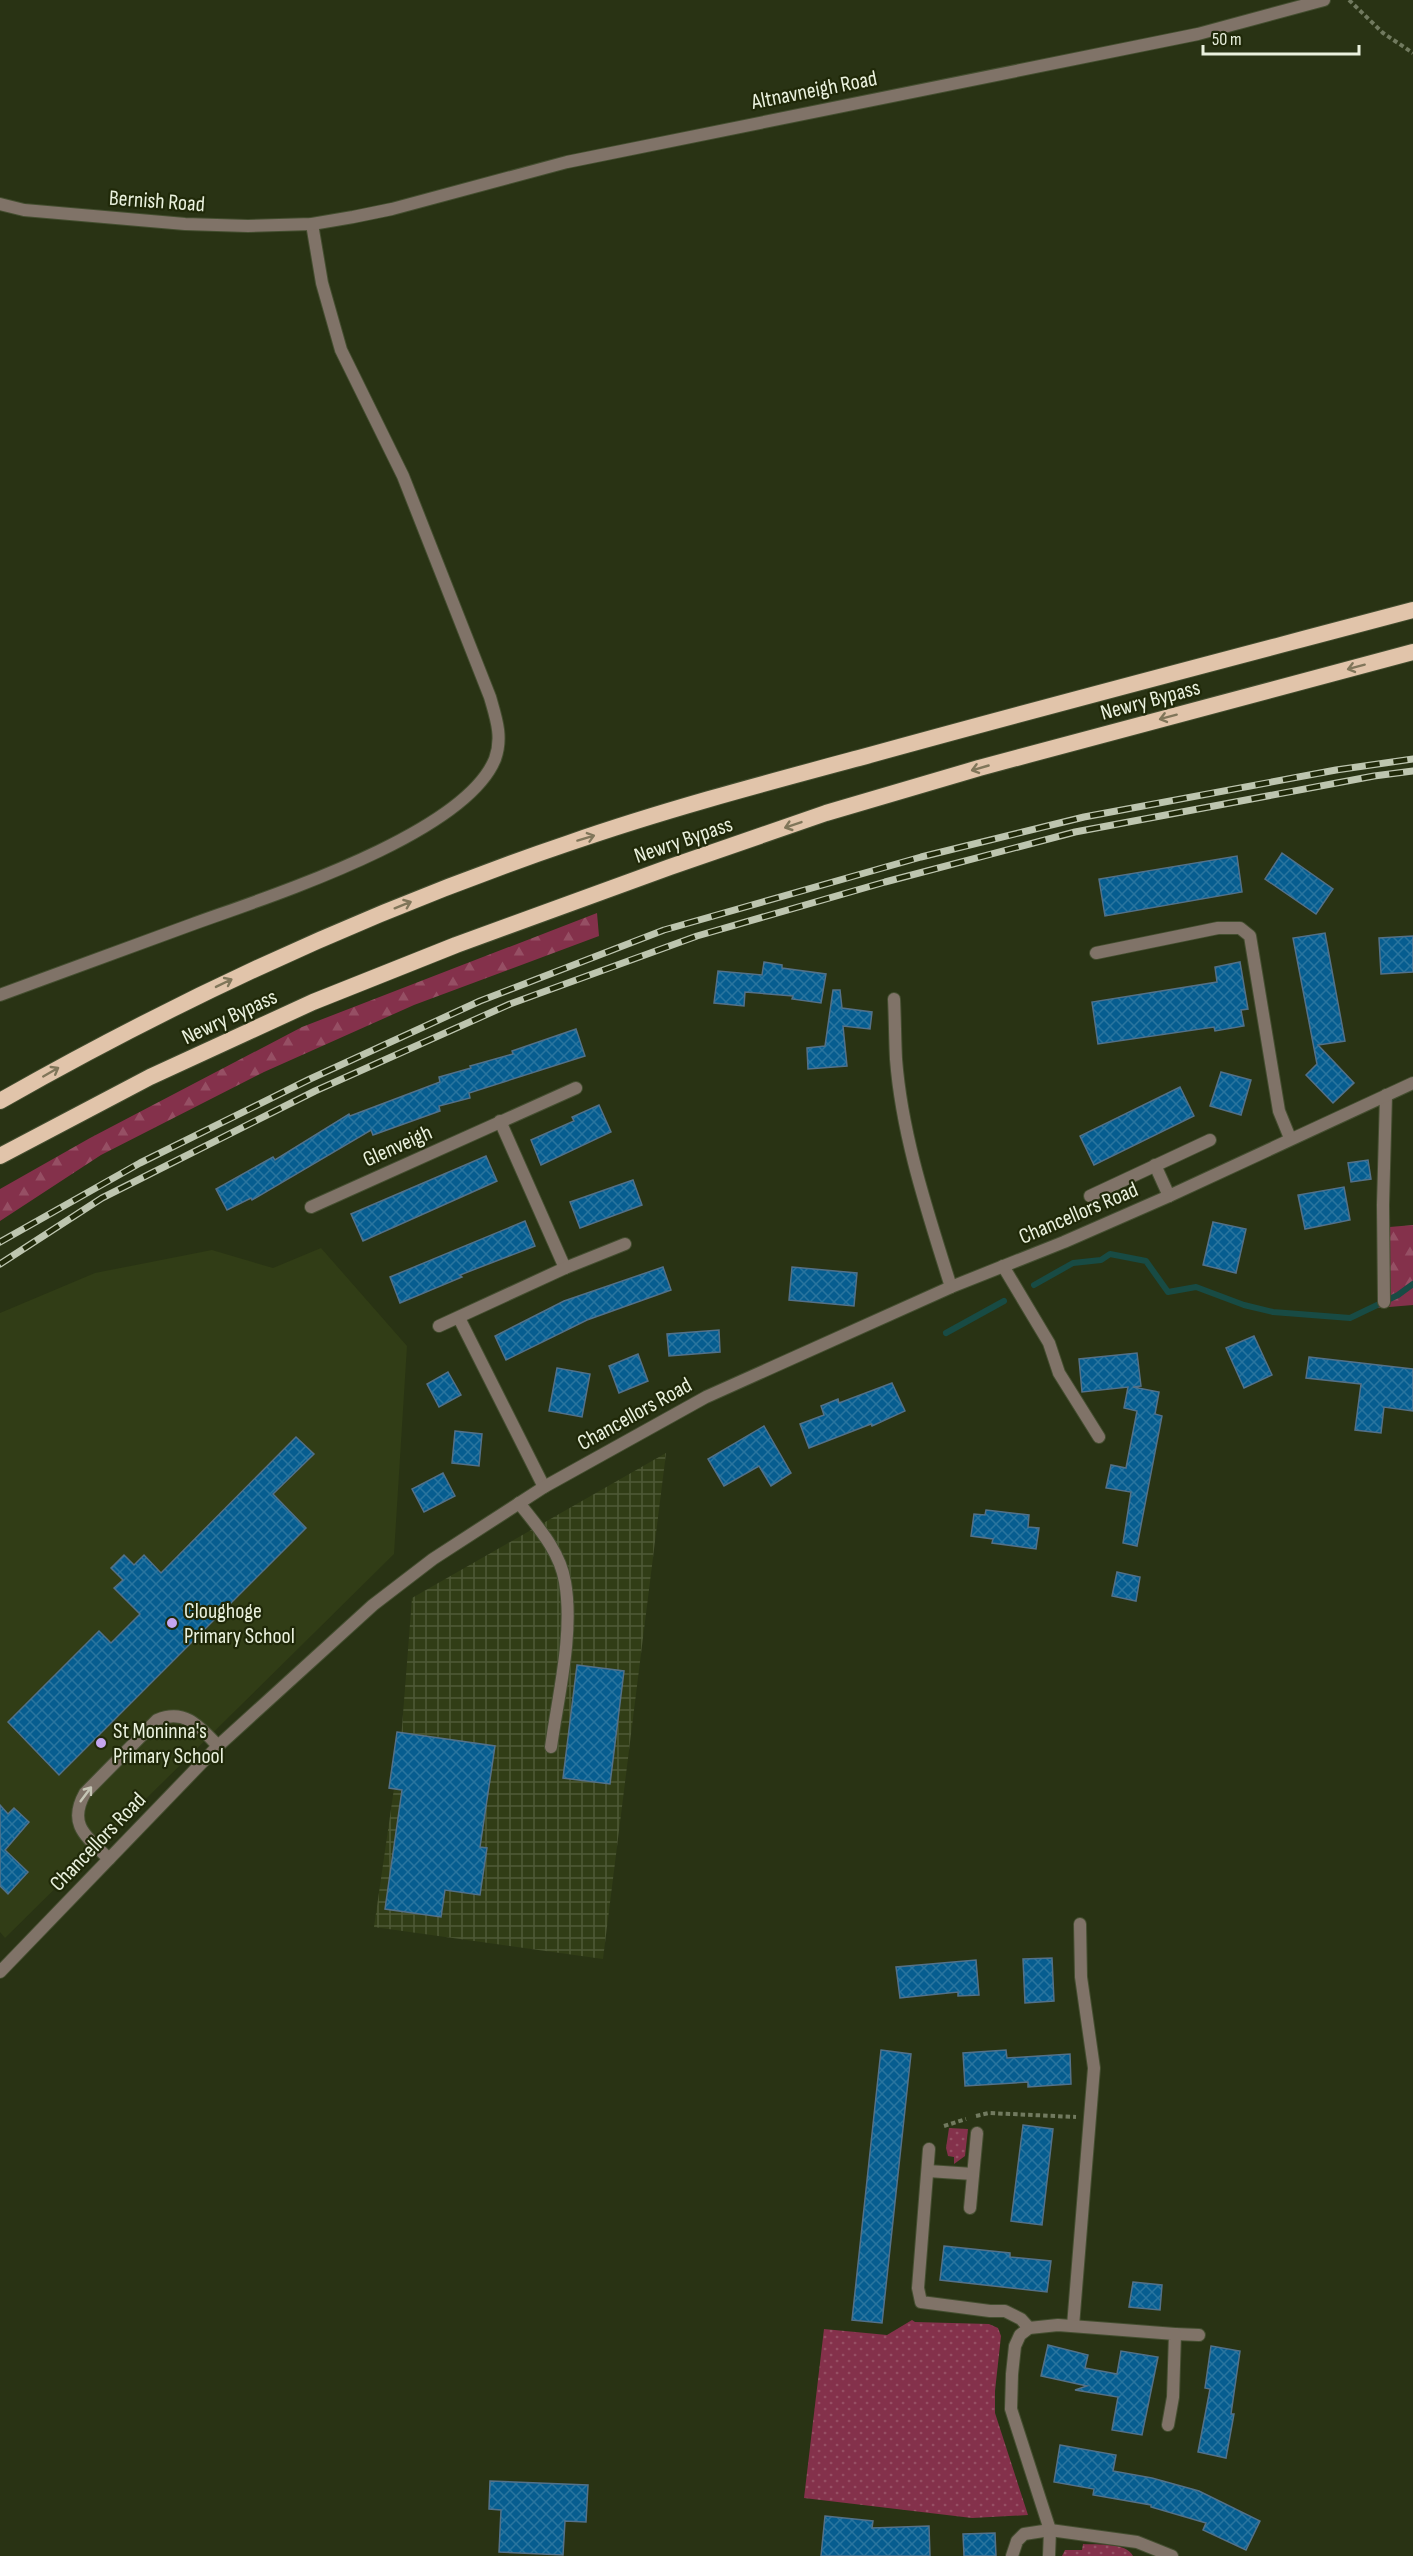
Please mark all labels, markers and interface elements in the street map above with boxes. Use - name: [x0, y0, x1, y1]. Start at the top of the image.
- scale bar: [1203, 18, 1359, 56]
- text: 50 m: [1212, 29, 1242, 50]
- street label: Altnavneigh Road: [748, 65, 879, 116]
- street label: Bernish Road: [108, 185, 206, 218]
- one-way arrow: [1347, 662, 1366, 673]
- street label: Newry Bypass: [1098, 674, 1203, 727]
- one-way arrow: [1159, 712, 1178, 723]
- one-way arrow: [971, 762, 990, 774]
- street label: Newry Bypass: [631, 811, 736, 870]
- one-way arrow: [784, 820, 803, 831]
- one-way arrow: [576, 832, 595, 843]
- one-way arrow: [393, 899, 411, 910]
- one-way arrow: [215, 977, 232, 989]
- street label: Newry Bypass: [178, 984, 282, 1051]
- one-way arrow: [42, 1066, 59, 1078]
- street label: Glenveigh: [359, 1119, 436, 1174]
- street label: Chancellors Road: [1015, 1176, 1142, 1251]
- street label: Chancellors Road: [573, 1372, 697, 1457]
- place label: Cloughoge Primary School: [184, 1598, 295, 1650]
- marker: Cloughoge Primary School: [165, 1616, 179, 1630]
- place label: St Moninna's Primary School: [113, 1718, 224, 1770]
- marker: St Moninna's Primary School: [94, 1736, 108, 1750]
- one-way arrow: [79, 1786, 92, 1802]
- street label: Chancellors Road: [44, 1787, 152, 1897]

